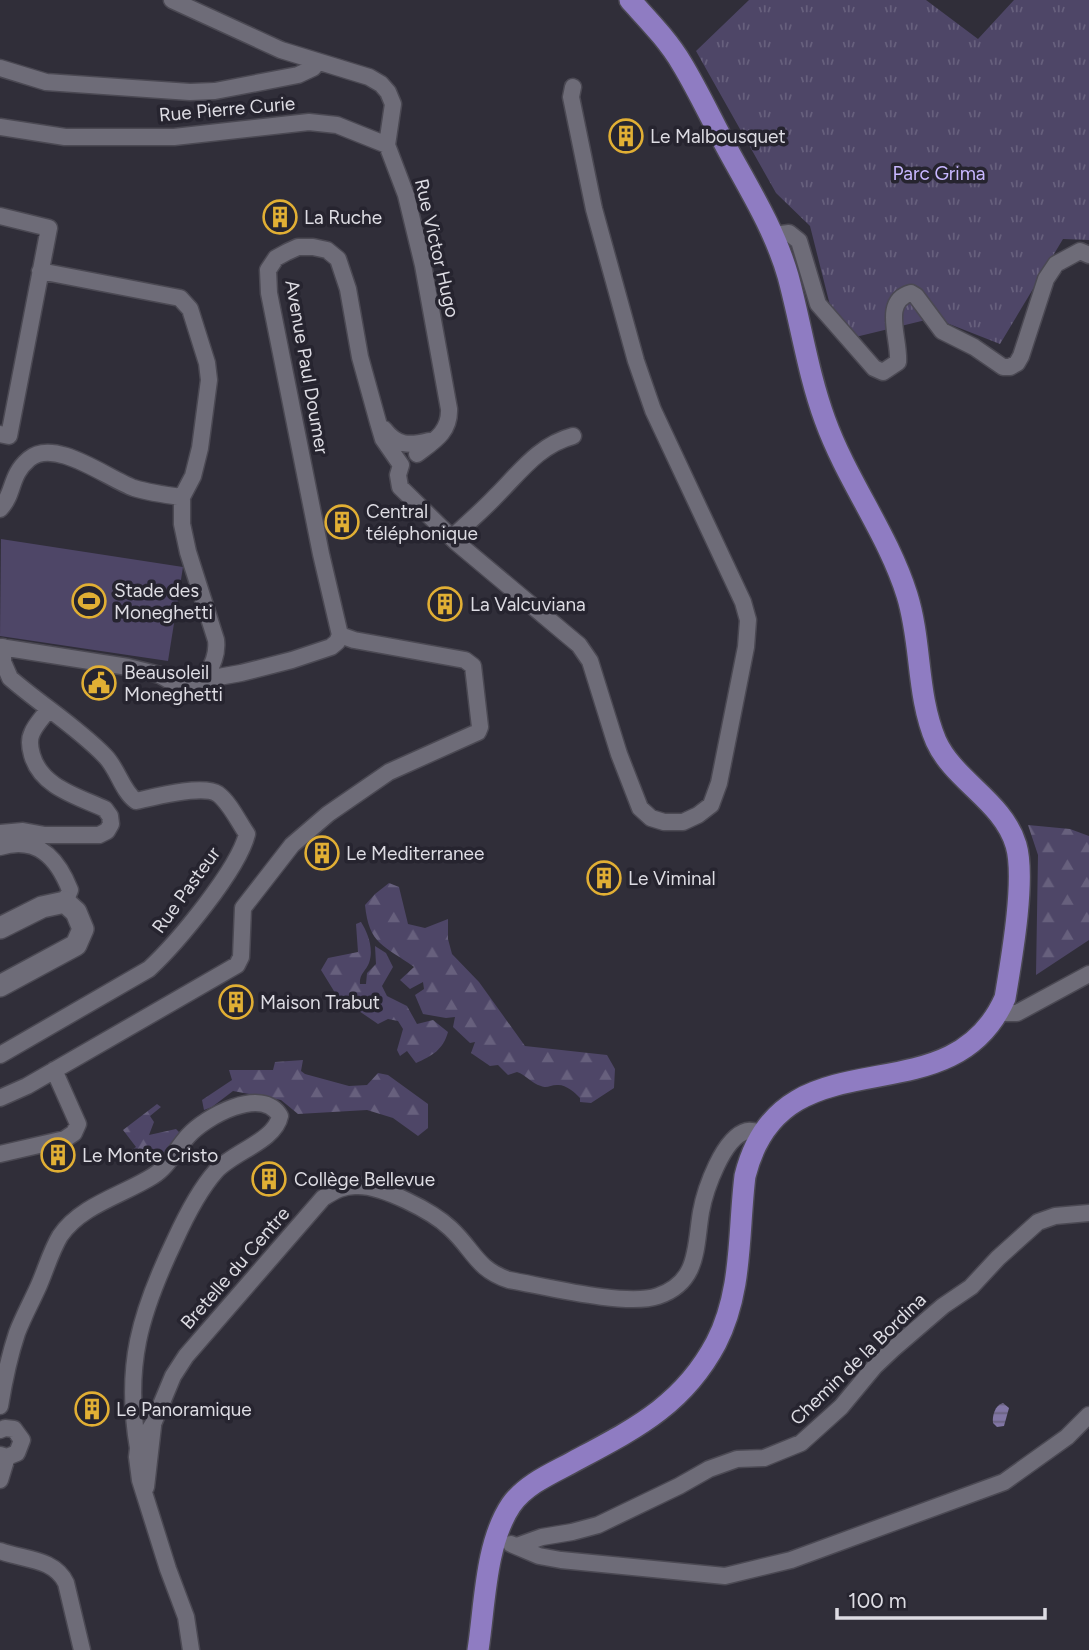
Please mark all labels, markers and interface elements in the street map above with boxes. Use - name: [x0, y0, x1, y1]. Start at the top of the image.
- street label: Rue Pierre Curie: [158, 92, 296, 126]
- building icon: Le Malbousquet: [607, 117, 645, 155]
- place label: Le Malbousquet: [650, 125, 786, 148]
- park label: Parc Grima: [892, 162, 986, 185]
- street label: Rue Victor Hugo: [410, 176, 464, 320]
- building icon: La Ruche: [261, 198, 299, 236]
- place label: La Ruche: [304, 206, 382, 229]
- street label: Avenue Paul Doumer: [280, 278, 334, 457]
- place label: Central téléphonique: [366, 500, 478, 545]
- building icon: Central téléphonique: [323, 503, 361, 541]
- place label: Stade des Moneghetti: [114, 579, 213, 624]
- sports icon: Stade des Moneghetti: [70, 582, 108, 620]
- building icon: La Valcuviana: [426, 585, 464, 623]
- place label: La Valcuviana: [470, 593, 586, 616]
- place label: Beausoleil Moneghetti: [124, 661, 223, 706]
- public building icon: Beausoleil Moneghetti: [80, 664, 118, 702]
- building icon: Le Mediterranee: [303, 834, 341, 872]
- street label: Rue Pasteur: [147, 842, 225, 938]
- place label: Le Mediterranee: [346, 842, 484, 865]
- building icon: Le Viminal: [585, 859, 623, 897]
- place label: Le Viminal: [628, 867, 716, 890]
- building icon: Maison Trabut: [217, 983, 255, 1021]
- place label: Maison Trabut: [260, 991, 380, 1014]
- building icon: Le Monte Cristo: [39, 1136, 77, 1174]
- place label: Le Monte Cristo: [82, 1144, 218, 1167]
- building icon: Collège Bellevue: [250, 1160, 288, 1198]
- place label: Collège Bellevue: [294, 1168, 435, 1191]
- street label: Bretelle du Centre: [176, 1202, 294, 1334]
- street label: Chemin de la Bordina: [785, 1288, 931, 1430]
- building icon: Le Panoramique: [73, 1390, 111, 1428]
- place label: Le Panoramique: [116, 1398, 252, 1421]
- scale bar: [837, 1576, 1045, 1620]
- text: 100 m: [848, 1588, 907, 1613]

